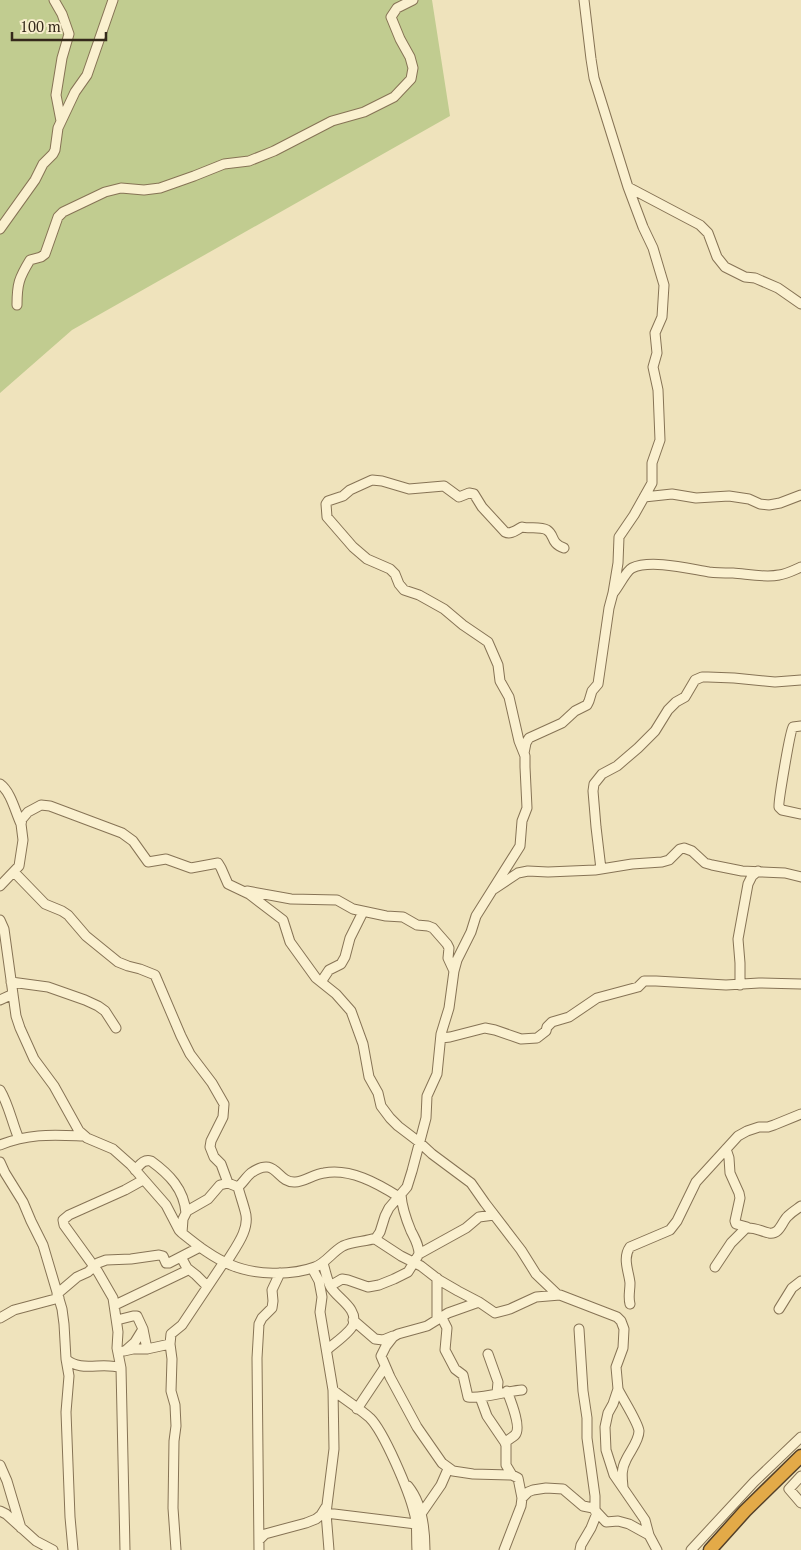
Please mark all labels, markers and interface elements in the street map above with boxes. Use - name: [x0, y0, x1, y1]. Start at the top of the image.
- scale bar: [12, 10, 106, 42]
- text: 100 m: [20, 16, 61, 36]

